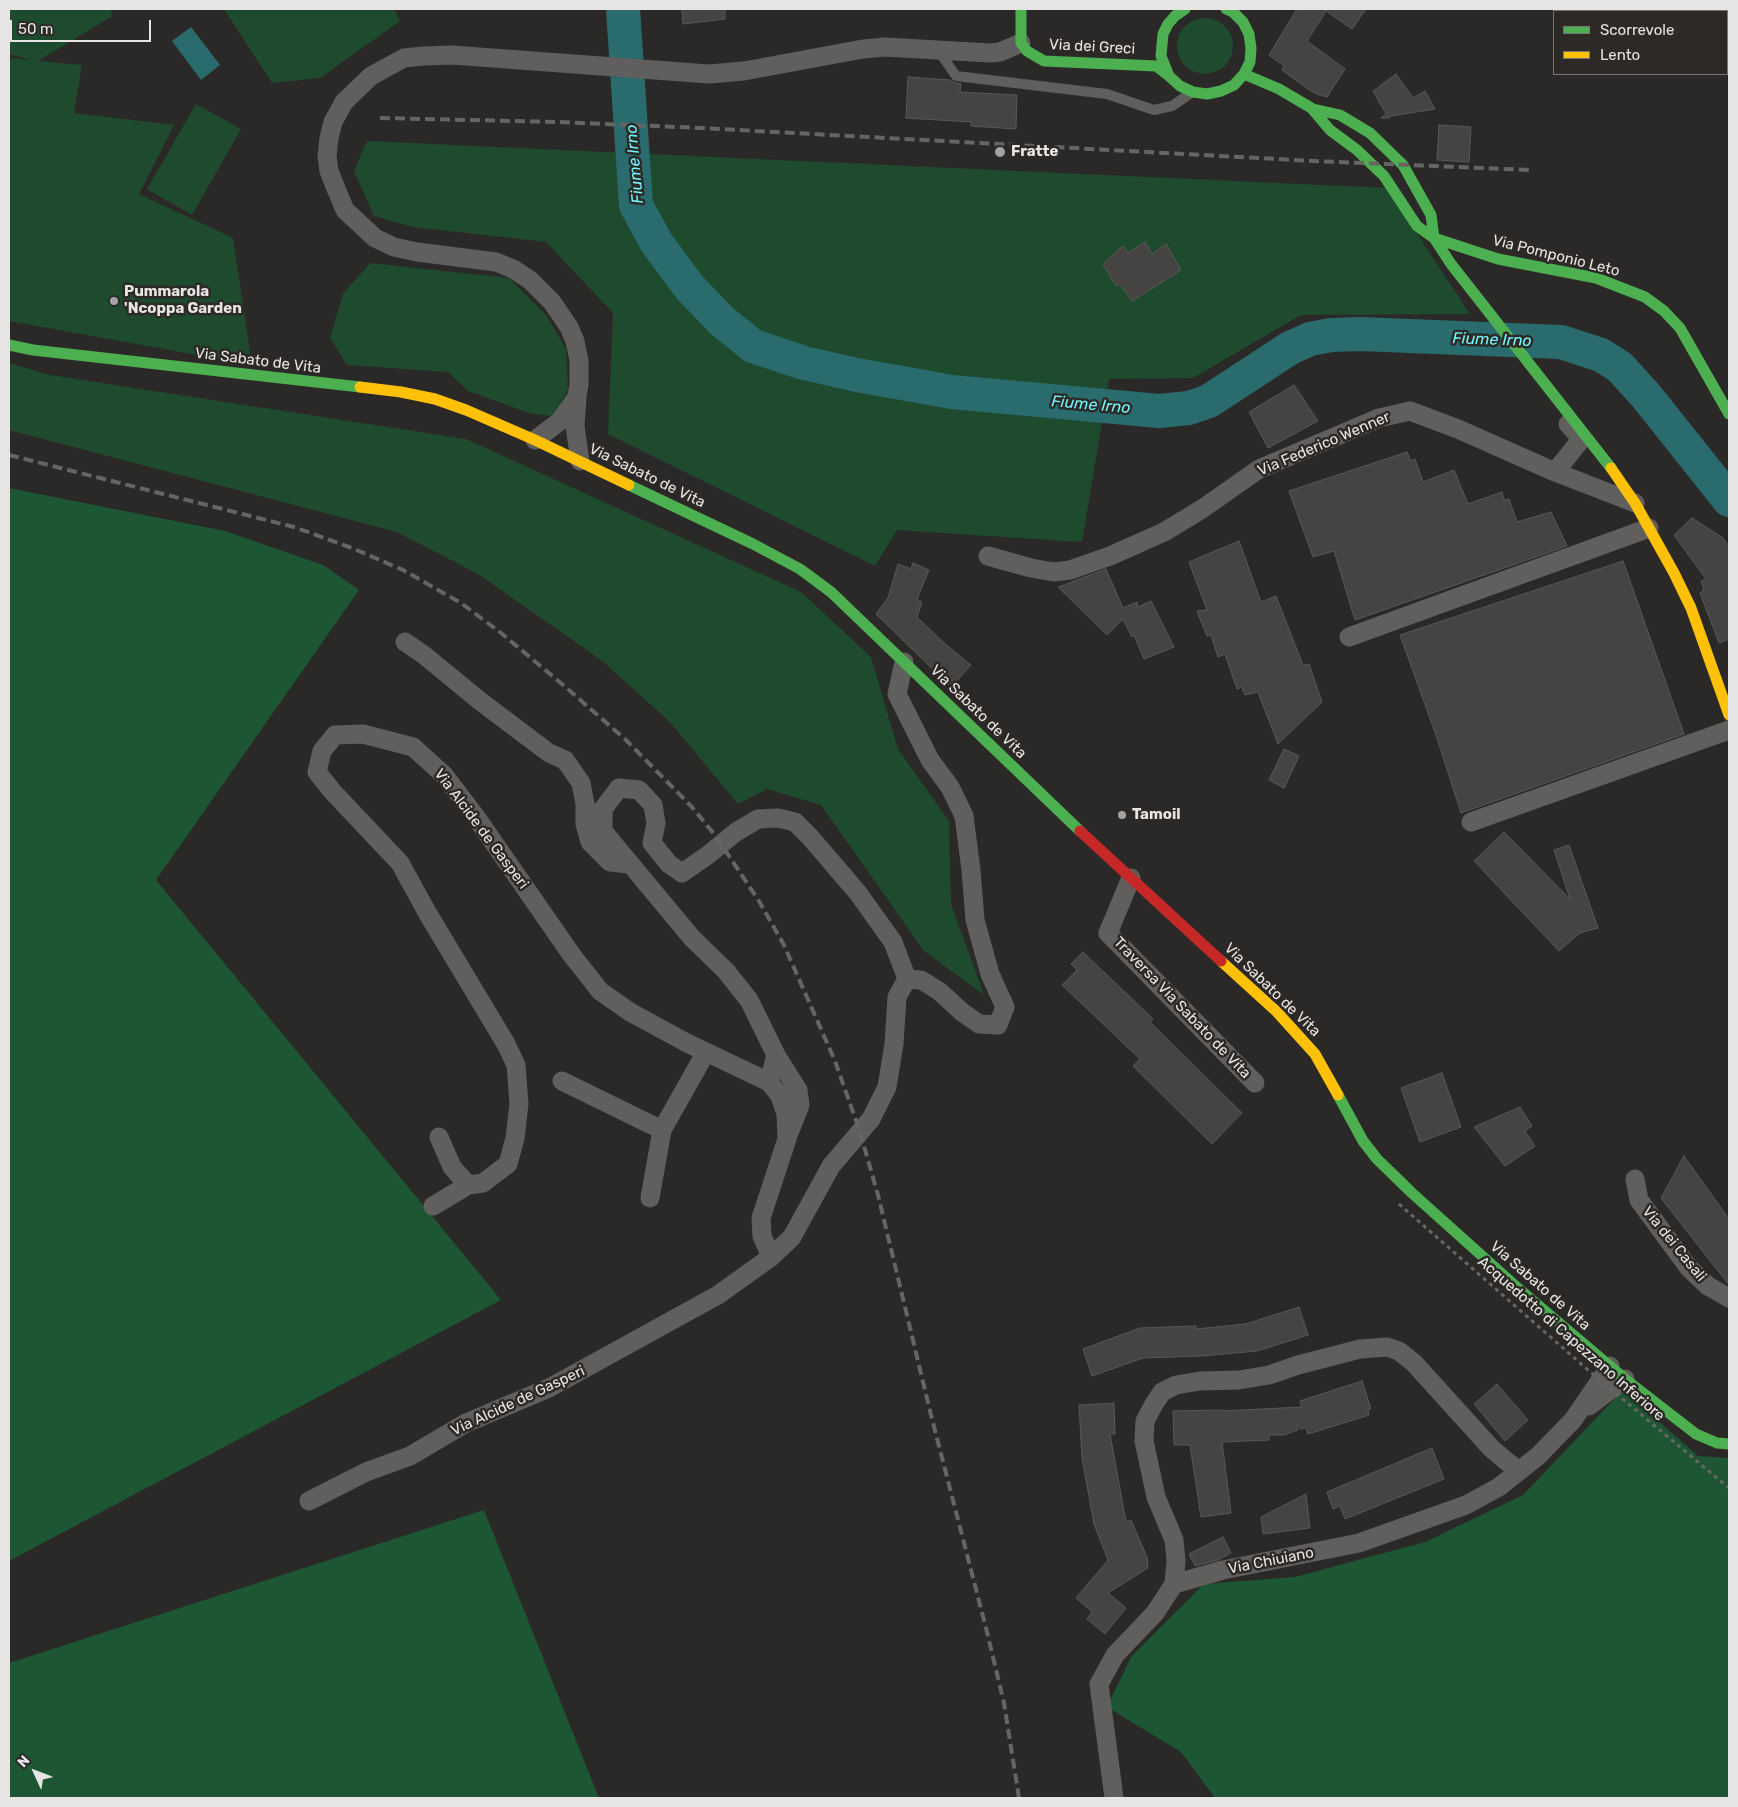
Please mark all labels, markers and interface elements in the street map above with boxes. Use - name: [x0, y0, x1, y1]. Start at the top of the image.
- scale bar: [12, 10, 154, 42]
- legend: [1553, 10, 1728, 75]
- text: 50 m: [18, 20, 53, 38]
- text: Scorrevole: [1600, 21, 1674, 39]
- street label: Via dei Greci: [1049, 36, 1135, 58]
- text: Lento: [1600, 46, 1640, 64]
- water label: Fiume Irno: [622, 124, 648, 204]
- place label: Fratte: [1011, 143, 1059, 161]
- marker: Fratte: [993, 145, 1007, 159]
- street label: Via Pomponio Leto: [1491, 231, 1621, 281]
- place label: Pummarola 'Ncoppa Garden: [124, 283, 242, 318]
- marker: Pummarola 'Ncoppa Garden: [108, 295, 120, 307]
- water label: Fiume Irno: [1452, 329, 1532, 351]
- street label: Via Sabato de Vita: [194, 344, 322, 378]
- water label: Fiume Irno: [1051, 392, 1131, 418]
- street label: Via Federico Wenner: [1255, 408, 1393, 480]
- street label: Via Sabato de Vita: [586, 440, 708, 512]
- street label: Via Sabato de Vita: [926, 661, 1030, 763]
- street label: Via Alcide de Gasperi: [430, 765, 532, 893]
- place label: Tamoil: [1132, 806, 1180, 824]
- marker: Tamoil: [1116, 809, 1128, 821]
- street label: Traversa Via Sabato de Vita: [1110, 934, 1254, 1082]
- street label: Via Sabato de Vita: [1220, 939, 1324, 1041]
- street label: Via dei Casali: [1638, 1203, 1710, 1285]
- street label: Via Sabato de Vita: [1486, 1238, 1594, 1334]
- street label: Acquedotto di Capezzano Inferiore: [1474, 1253, 1668, 1425]
- street label: Via Alcide de Gasperi: [448, 1362, 588, 1440]
- street label: Via Chiuiano: [1227, 1544, 1315, 1578]
- north arrow: [10, 1747, 60, 1797]
- text: N: [14, 1752, 33, 1771]

